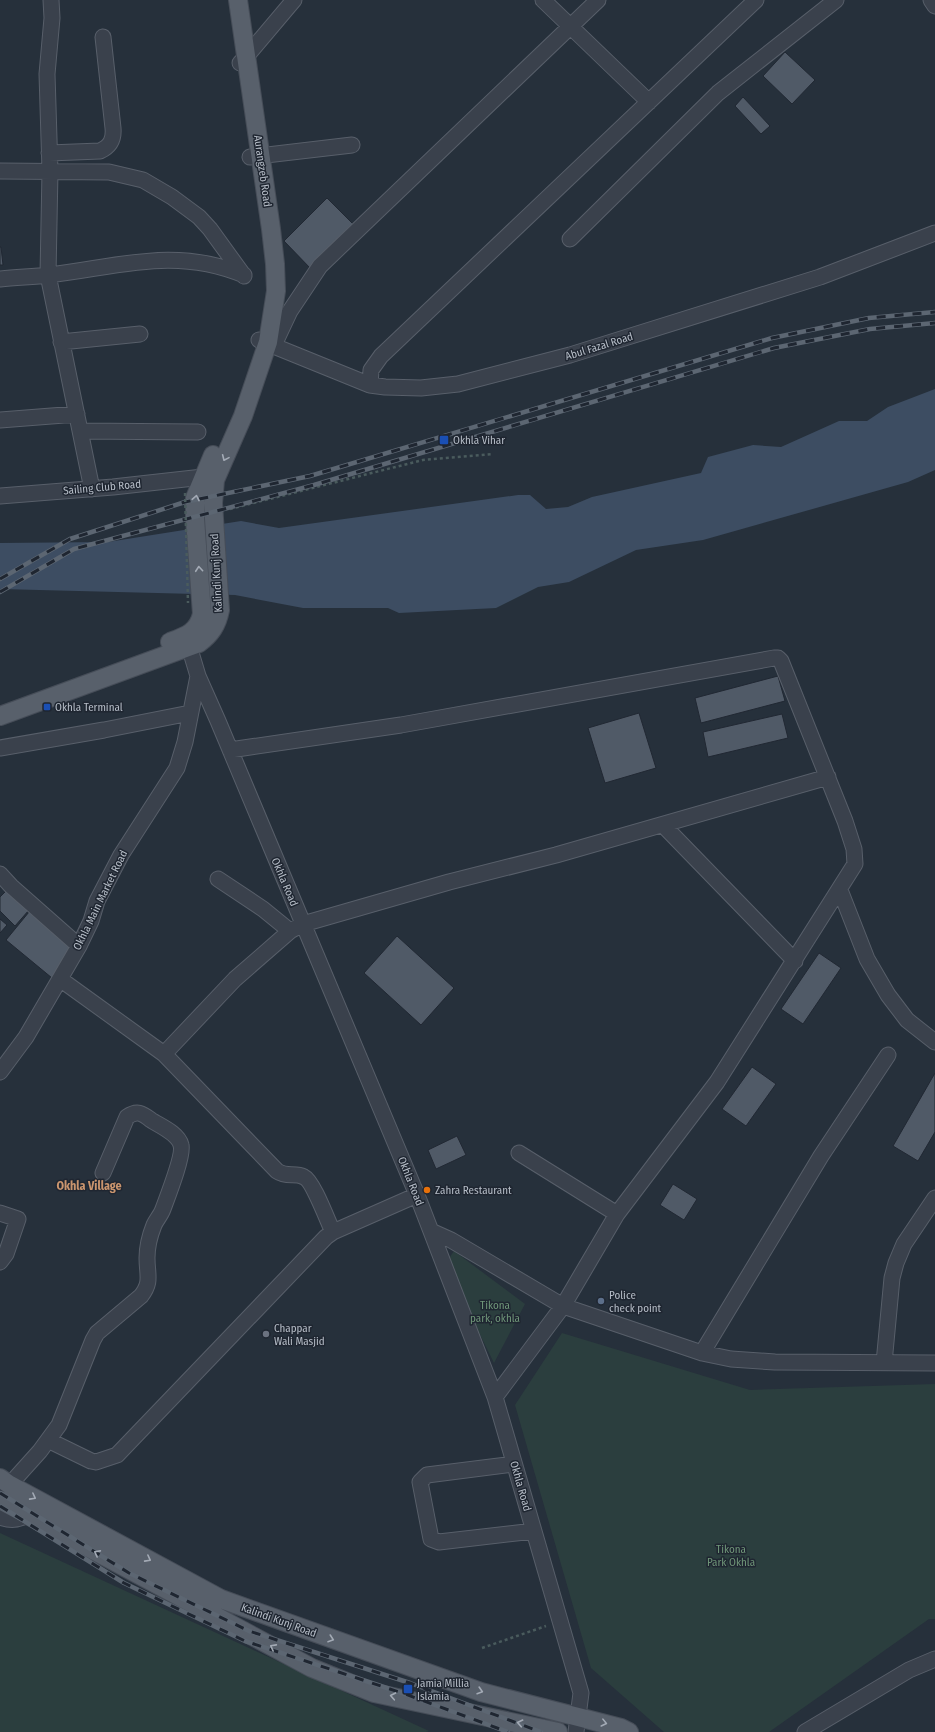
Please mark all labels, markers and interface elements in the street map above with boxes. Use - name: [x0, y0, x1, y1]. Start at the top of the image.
- street label: Aurangzeb Road: [251, 134, 274, 208]
- street label: Abul Fazal Road: [564, 330, 635, 363]
- marker: Okhla Vihar: [438, 434, 450, 446]
- place label: Okhla Vihar: [453, 434, 505, 447]
- one-way arrow: [222, 453, 230, 461]
- street label: Sailing Club Road: [63, 478, 142, 497]
- one-way arrow: [192, 494, 200, 501]
- street label: Kalindi Kunj Road: [208, 533, 225, 613]
- one-way arrow: [195, 566, 204, 572]
- place label: Okhla Terminal: [55, 701, 123, 714]
- marker: Okhla Terminal: [42, 702, 52, 712]
- street label: Okhla Main Market Road: [71, 848, 130, 952]
- street label: Okhla Road: [269, 856, 301, 908]
- street label: Okhla Road: [395, 1155, 426, 1207]
- district label: Okhla Village: [56, 1179, 122, 1193]
- place label: Zahra Restaurant: [435, 1184, 512, 1197]
- marker: Zahra Restaurant: [422, 1185, 432, 1195]
- place label: Police check point: [609, 1289, 662, 1315]
- marker: Police check point: [596, 1296, 606, 1306]
- park label: Tikona park, okhla: [470, 1299, 520, 1325]
- place label: Chappar Wali Masjid: [274, 1322, 325, 1348]
- marker: Chappar Wali Masjid: [261, 1329, 271, 1339]
- street label: Okhla Road: [507, 1460, 534, 1513]
- one-way arrow: [29, 1493, 37, 1500]
- park label: Tikona Park Okhla: [707, 1543, 755, 1569]
- one-way arrow: [94, 1550, 101, 1557]
- one-way arrow: [144, 1555, 151, 1562]
- street label: Kalindi Kunj Road: [239, 1601, 318, 1640]
- one-way arrow: [327, 1634, 334, 1643]
- one-way arrow: [270, 1645, 277, 1652]
- place label: Jamia Millia Islamia: [417, 1677, 469, 1703]
- marker: Jamia Millia Islamia: [402, 1683, 414, 1695]
- one-way arrow: [476, 1686, 483, 1695]
- one-way arrow: [390, 1693, 396, 1701]
- one-way arrow: [600, 1719, 607, 1727]
- one-way arrow: [517, 1720, 523, 1728]

